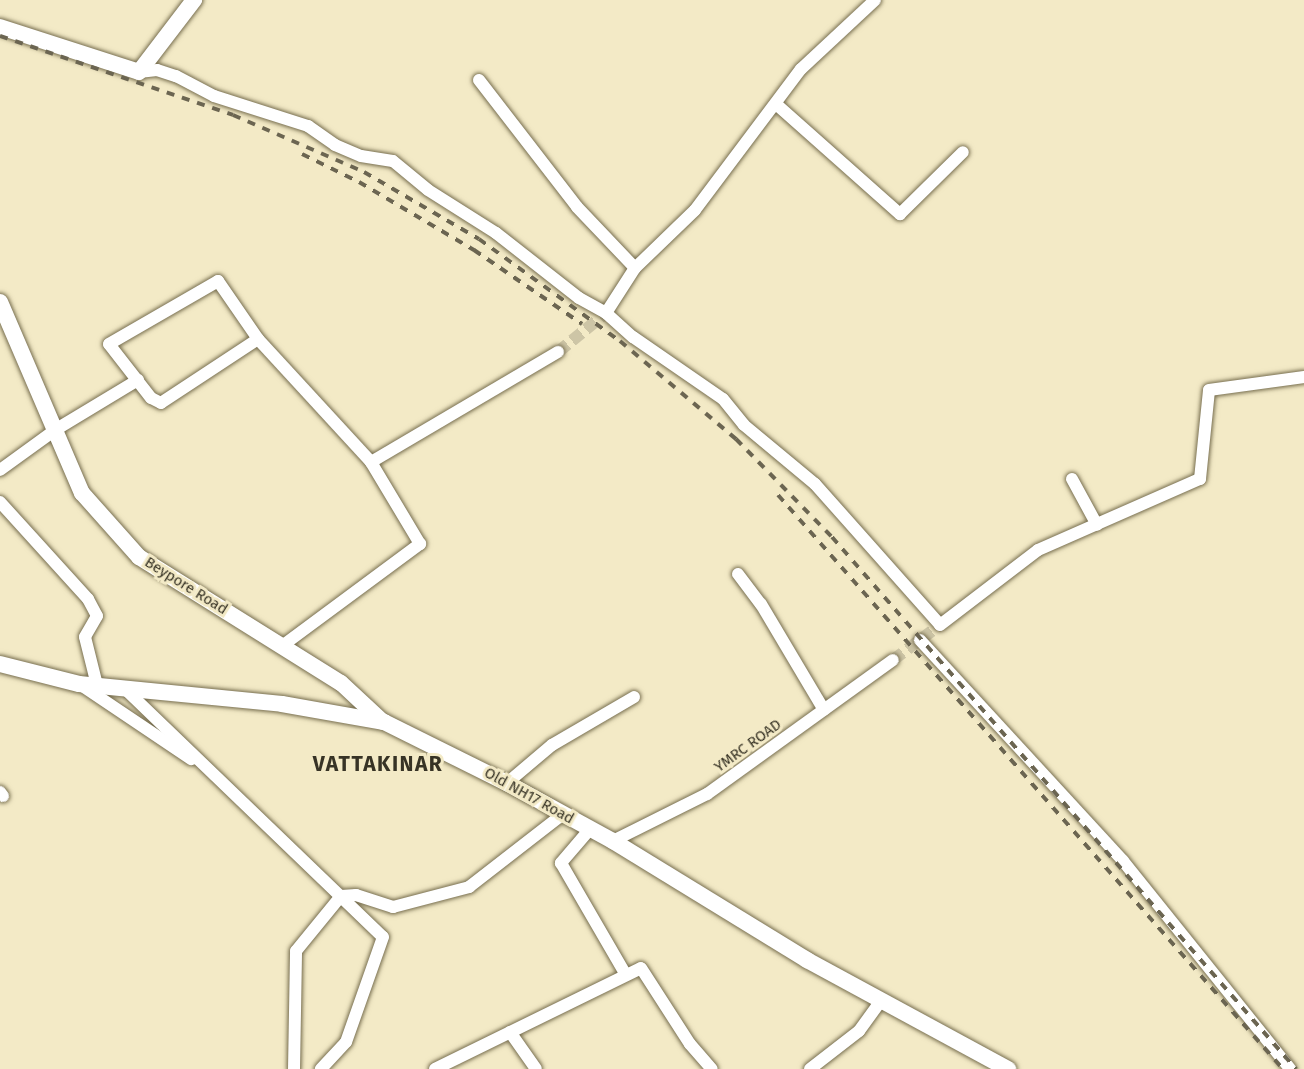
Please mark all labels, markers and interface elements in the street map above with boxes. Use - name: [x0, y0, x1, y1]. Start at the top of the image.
- street label: Beypore Road: [141, 553, 231, 619]
- street label: YMRC ROAD: [711, 716, 785, 776]
- district label: VATTAKINAR: [313, 751, 443, 777]
- street label: Old NH17 Road: [481, 764, 577, 828]

